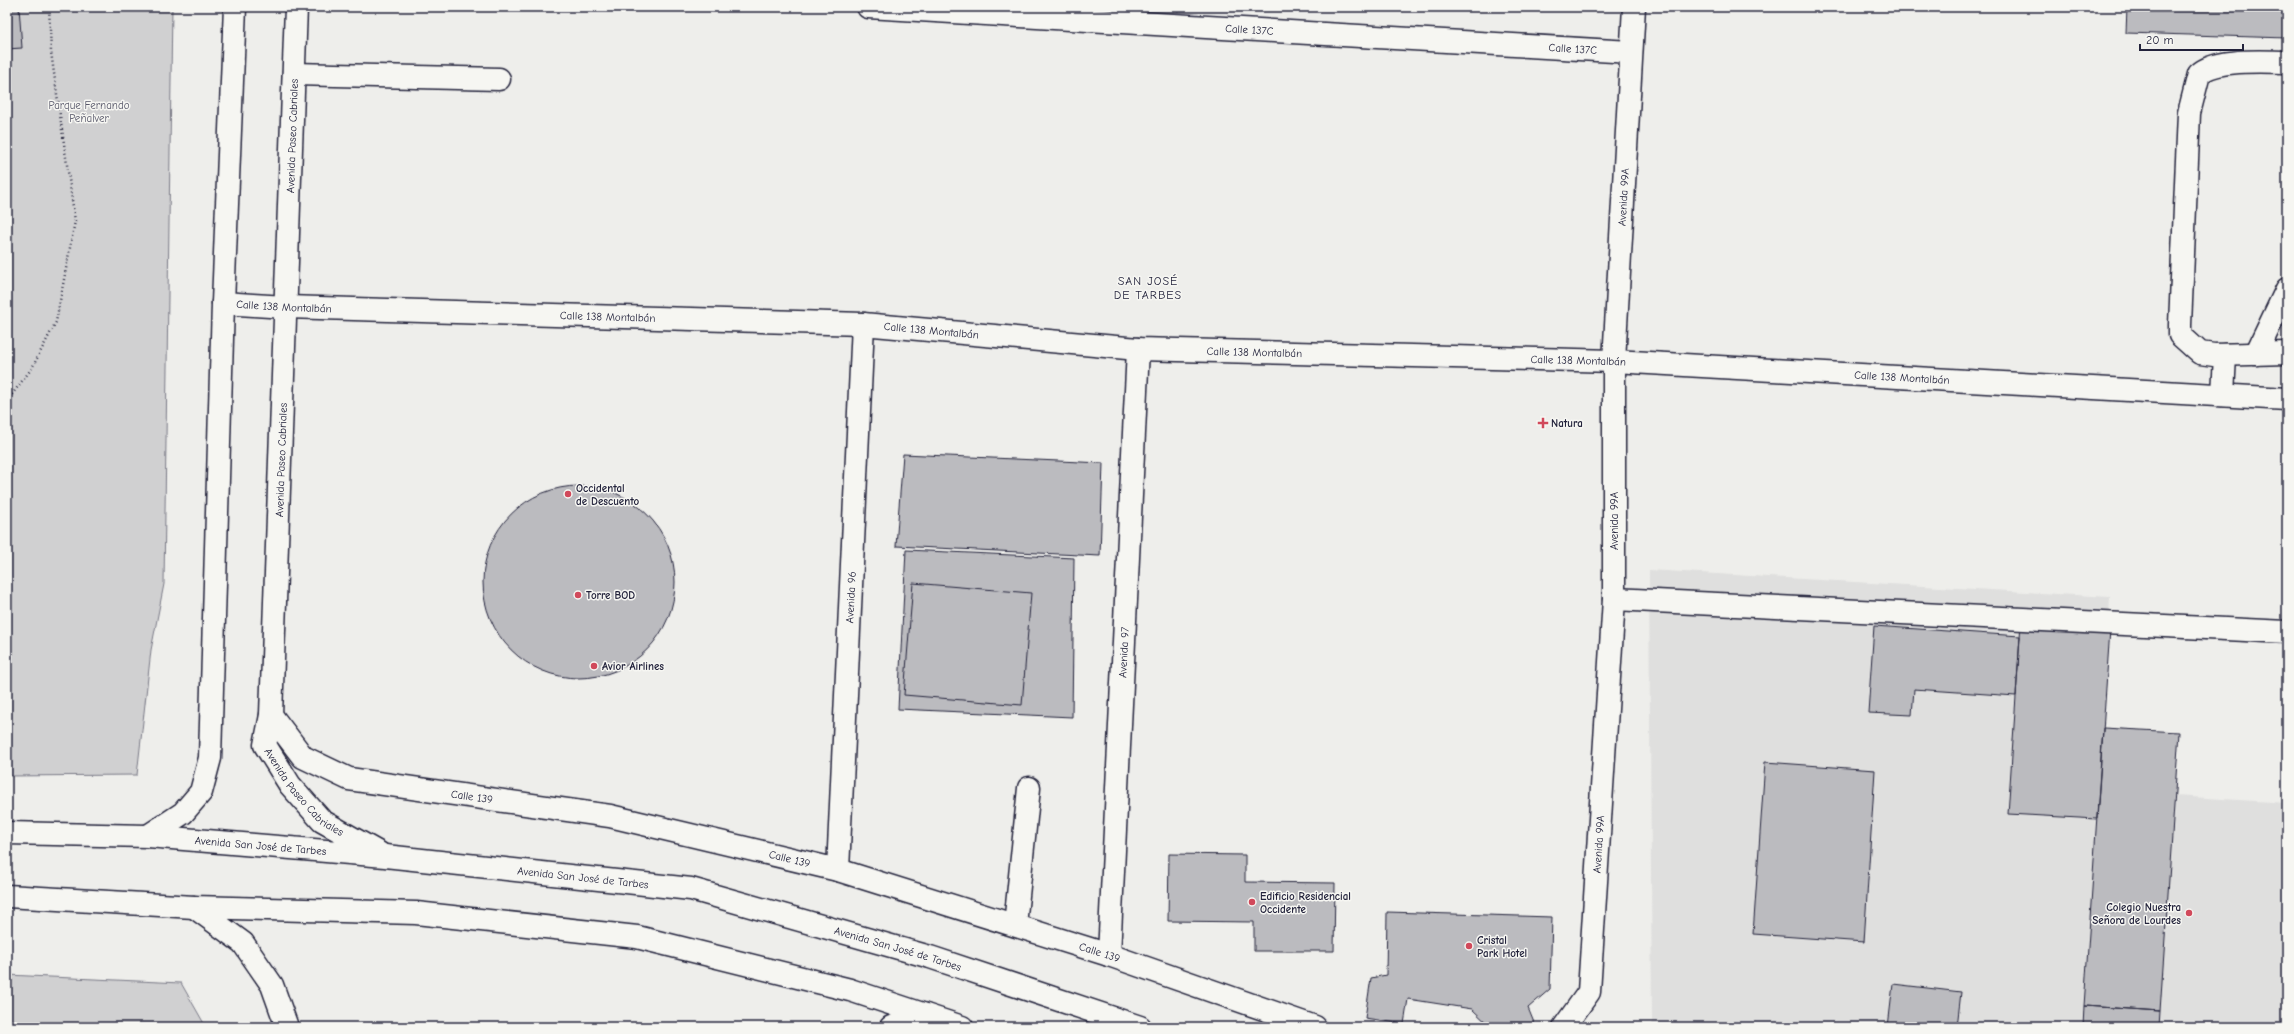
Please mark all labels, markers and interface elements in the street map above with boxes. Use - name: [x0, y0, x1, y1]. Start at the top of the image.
- street label: Calle 137C: [1225, 22, 1274, 38]
- scale bar: [2140, 26, 2243, 52]
- text: 20 m: [2146, 33, 2174, 47]
- street label: Calle 137C: [1548, 41, 1598, 57]
- street label: Avenida Paseo Cabriales: [284, 78, 301, 193]
- park label: Parque Fernando Peñalver: [48, 99, 130, 125]
- street label: Avenida 99A: [1616, 167, 1632, 227]
- district label: SAN JOSÉ DE TARBES: [1114, 274, 1182, 302]
- street label: Calle 138 Montalbán: [236, 298, 332, 315]
- street label: Calle 138 Montalbán: [560, 309, 656, 325]
- street label: Calle 138 Montalbán: [883, 320, 979, 342]
- street label: Calle 138 Montalbán: [1207, 345, 1302, 360]
- street label: Calle 138 Montalbán: [1530, 353, 1626, 369]
- street label: Calle 138 Montalbán: [1854, 369, 1950, 387]
- street label: Avenida Paseo Cabriales: [273, 402, 290, 517]
- place label: Natura: [1551, 417, 1583, 430]
- marker: Natura: [1538, 418, 1548, 428]
- place label: Occidental de Descuento: [576, 482, 640, 508]
- marker: Occidental de Descuento: [563, 489, 573, 499]
- street label: Avenida 99A: [1608, 491, 1621, 550]
- street label: Avenida 96: [843, 571, 859, 624]
- place label: Torre BOD: [586, 589, 635, 602]
- marker: Torre BOD: [573, 590, 583, 600]
- street label: Avenida 97: [1116, 627, 1132, 678]
- place label: Avior Airlines: [602, 660, 664, 673]
- marker: Avior Airlines: [589, 661, 599, 671]
- street label: Avenida Paseo Cabriales: [262, 746, 346, 839]
- street label: Calle 139: [450, 788, 494, 806]
- street label: Avenida 99A: [1591, 814, 1607, 874]
- street label: Avenida San José de Tarbes: [194, 834, 327, 858]
- street label: Calle 139: [767, 848, 812, 870]
- street label: Avenida San José de Tarbes: [517, 864, 650, 891]
- place label: Edificio Residencial Occidente: [1260, 890, 1351, 916]
- marker: Edificio Residencial Occidente: [1247, 897, 1257, 907]
- place label: Colegio Nuestra Señora de Lourdes: [2092, 901, 2181, 927]
- marker: Colegio Nuestra Señora de Lourdes: [2184, 908, 2194, 918]
- street label: Avenida San José de Tarbes: [833, 924, 963, 974]
- place label: Cristal Park Hotel: [1477, 934, 1527, 960]
- street label: Calle 139: [1077, 940, 1122, 965]
- marker: Cristal Park Hotel: [1464, 941, 1474, 951]

